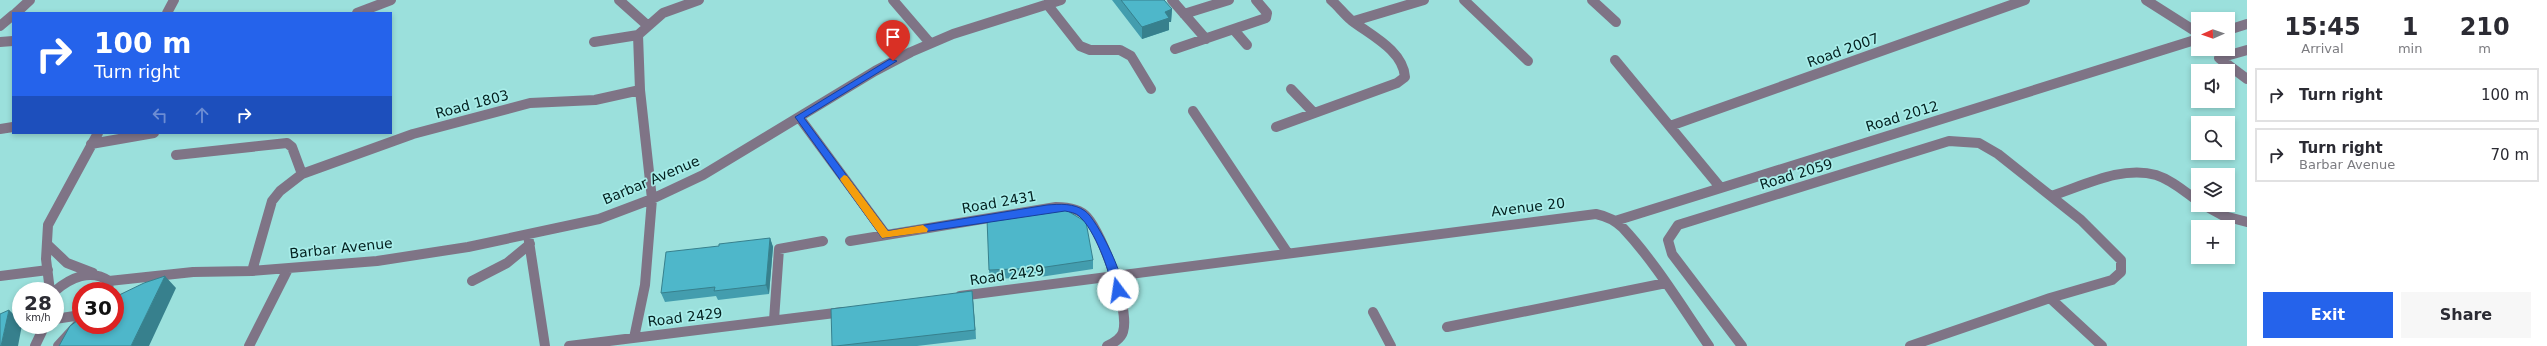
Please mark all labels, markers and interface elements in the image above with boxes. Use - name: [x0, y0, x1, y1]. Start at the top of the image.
- north arrow: [2191, 12, 2235, 56]
- map controls: [2191, 12, 2235, 264]
- text: 15:45: [2284, 13, 2361, 41]
- text: 1: [2402, 13, 2418, 41]
- text: 210: [2460, 13, 2510, 41]
- pin: [876, 20, 910, 61]
- icon: arrive: [882, 26, 904, 48]
- text: 100 m: [94, 27, 191, 60]
- icon: right: [28, 28, 80, 80]
- street label: Road 2007: [1805, 30, 1881, 70]
- text: Arrival: [2301, 41, 2344, 56]
- text: min: [2398, 41, 2422, 56]
- text: m: [2478, 41, 2491, 56]
- text: Turn right: [94, 61, 180, 82]
- button: sound: [2191, 64, 2235, 108]
- icon: right: [2265, 84, 2287, 106]
- text: Turn right: [2299, 86, 2383, 104]
- text: 100 m: [2481, 86, 2529, 104]
- street label: Road 1803: [434, 87, 510, 121]
- street label: Road 2012: [1864, 97, 1940, 135]
- icon: left: [149, 104, 171, 126]
- icon: ahead: [191, 104, 213, 126]
- icon: right: [233, 104, 255, 126]
- button: search: [2191, 116, 2235, 160]
- text: Turn right: [2299, 139, 2383, 157]
- icon: right: [2265, 144, 2287, 166]
- text: 70 m: [2491, 146, 2529, 164]
- street label: Barbar Avenue: [600, 152, 702, 208]
- street label: Road 2059: [1758, 155, 1834, 193]
- text: Barbar Avenue: [2299, 157, 2395, 172]
- button: layers: [2191, 168, 2235, 212]
- street label: Road 2431: [961, 188, 1037, 216]
- street label: Avenue 20: [1490, 195, 1566, 219]
- button: +: [2191, 220, 2235, 264]
- street label: Barbar Avenue: [289, 235, 393, 261]
- street label: Road 2429: [969, 262, 1045, 288]
- position arrow: [1097, 269, 1139, 311]
- speed limit sign: 30: [72, 282, 124, 334]
- text: 28: [24, 291, 52, 315]
- button: Exit: [2263, 292, 2393, 338]
- button: Share: [2401, 292, 2531, 338]
- street label: Road 2429: [647, 304, 723, 330]
- text: km/h: [25, 312, 51, 323]

